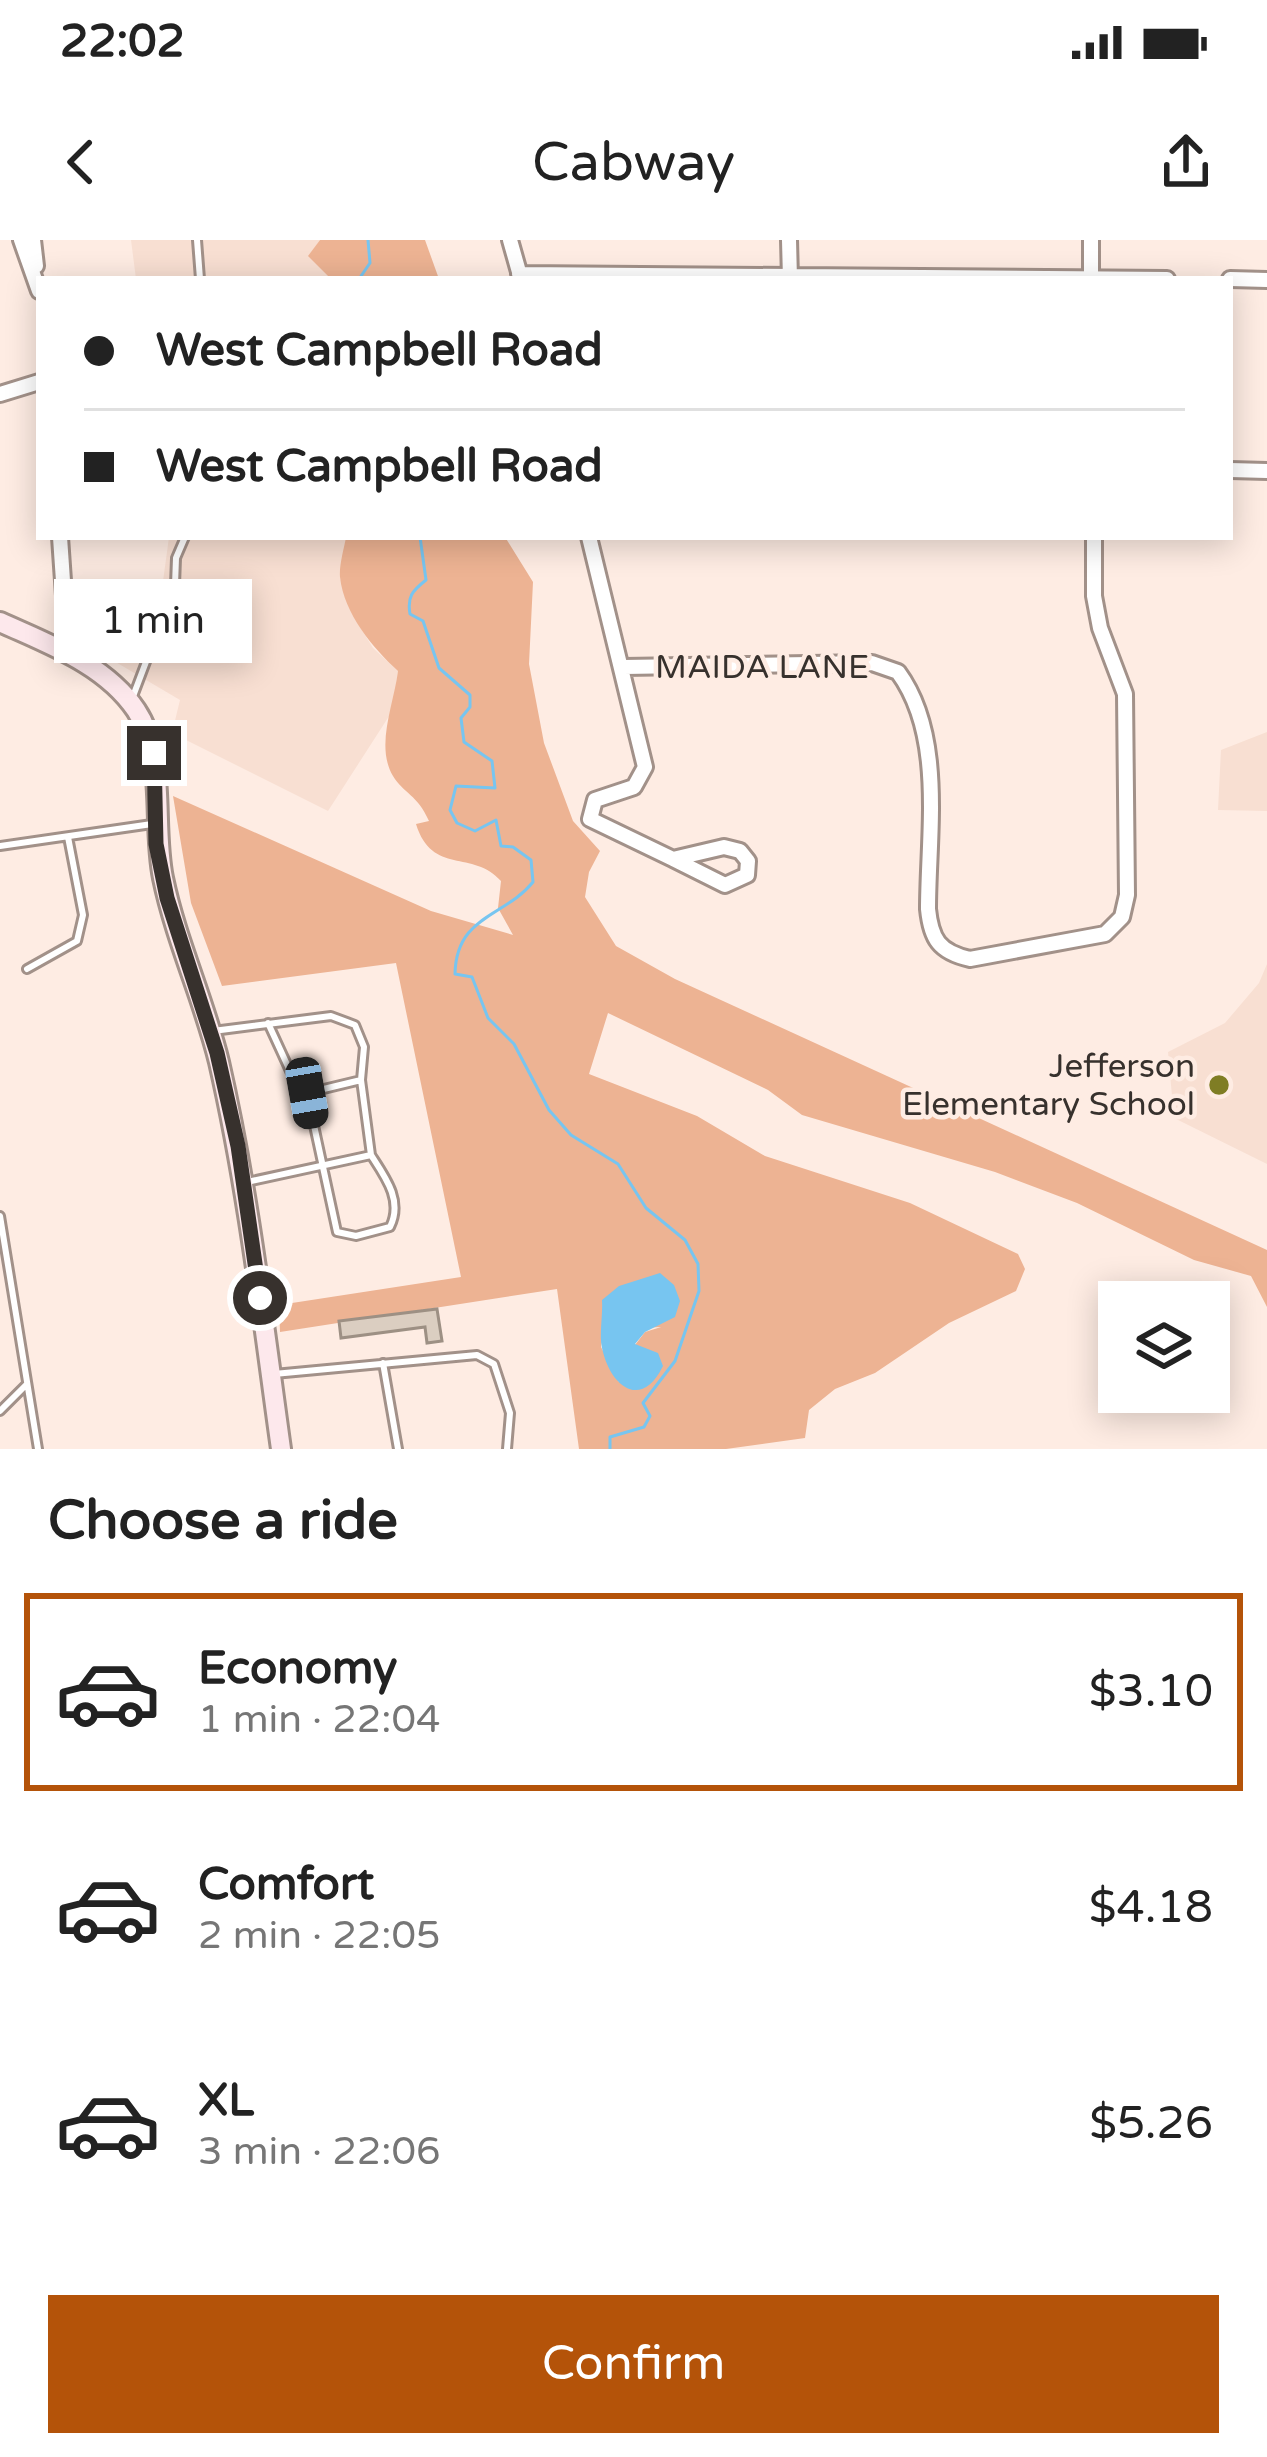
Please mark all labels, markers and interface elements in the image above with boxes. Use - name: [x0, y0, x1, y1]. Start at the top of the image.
- text: 22:02: [60, 15, 185, 69]
- icon: back: [48, 129, 114, 195]
- icon: share: [1153, 129, 1219, 195]
- text: Cabway: [532, 130, 735, 195]
- text: West Campbell Road: [156, 324, 603, 378]
- text: West Campbell Road: [156, 440, 603, 494]
- callout: 1 min: [55, 579, 253, 663]
- text: 1 min: [101, 597, 205, 644]
- street label: MAIDA LANE: [655, 648, 869, 687]
- route end: [127, 726, 181, 780]
- place label: Jefferson Elementary School: [902, 1047, 1195, 1124]
- car: [283, 1054, 331, 1132]
- marker: Jefferson Elementary School: [1206, 1072, 1232, 1098]
- route start: [233, 1271, 287, 1325]
- map controls: [1098, 1281, 1230, 1413]
- button: layers: [1098, 1281, 1230, 1413]
- text: Choose a ride: [48, 1488, 398, 1553]
- icon: car: [54, 1638, 162, 1746]
- text: Economy: [198, 1642, 397, 1696]
- text: $3.10: [1089, 1665, 1213, 1719]
- text: 1 min · 22:04: [198, 1696, 440, 1743]
- icon: car: [54, 1854, 162, 1962]
- text: Comfort: [198, 1858, 374, 1912]
- text: $4.18: [1089, 1881, 1213, 1935]
- text: 2 min · 22:05: [198, 1912, 440, 1959]
- icon: car: [54, 2070, 162, 2178]
- text: XL: [198, 2074, 254, 2128]
- text: $5.26: [1089, 2097, 1213, 2151]
- text: 3 min · 22:06: [198, 2128, 440, 2175]
- button: Confirm: [48, 2295, 1219, 2433]

